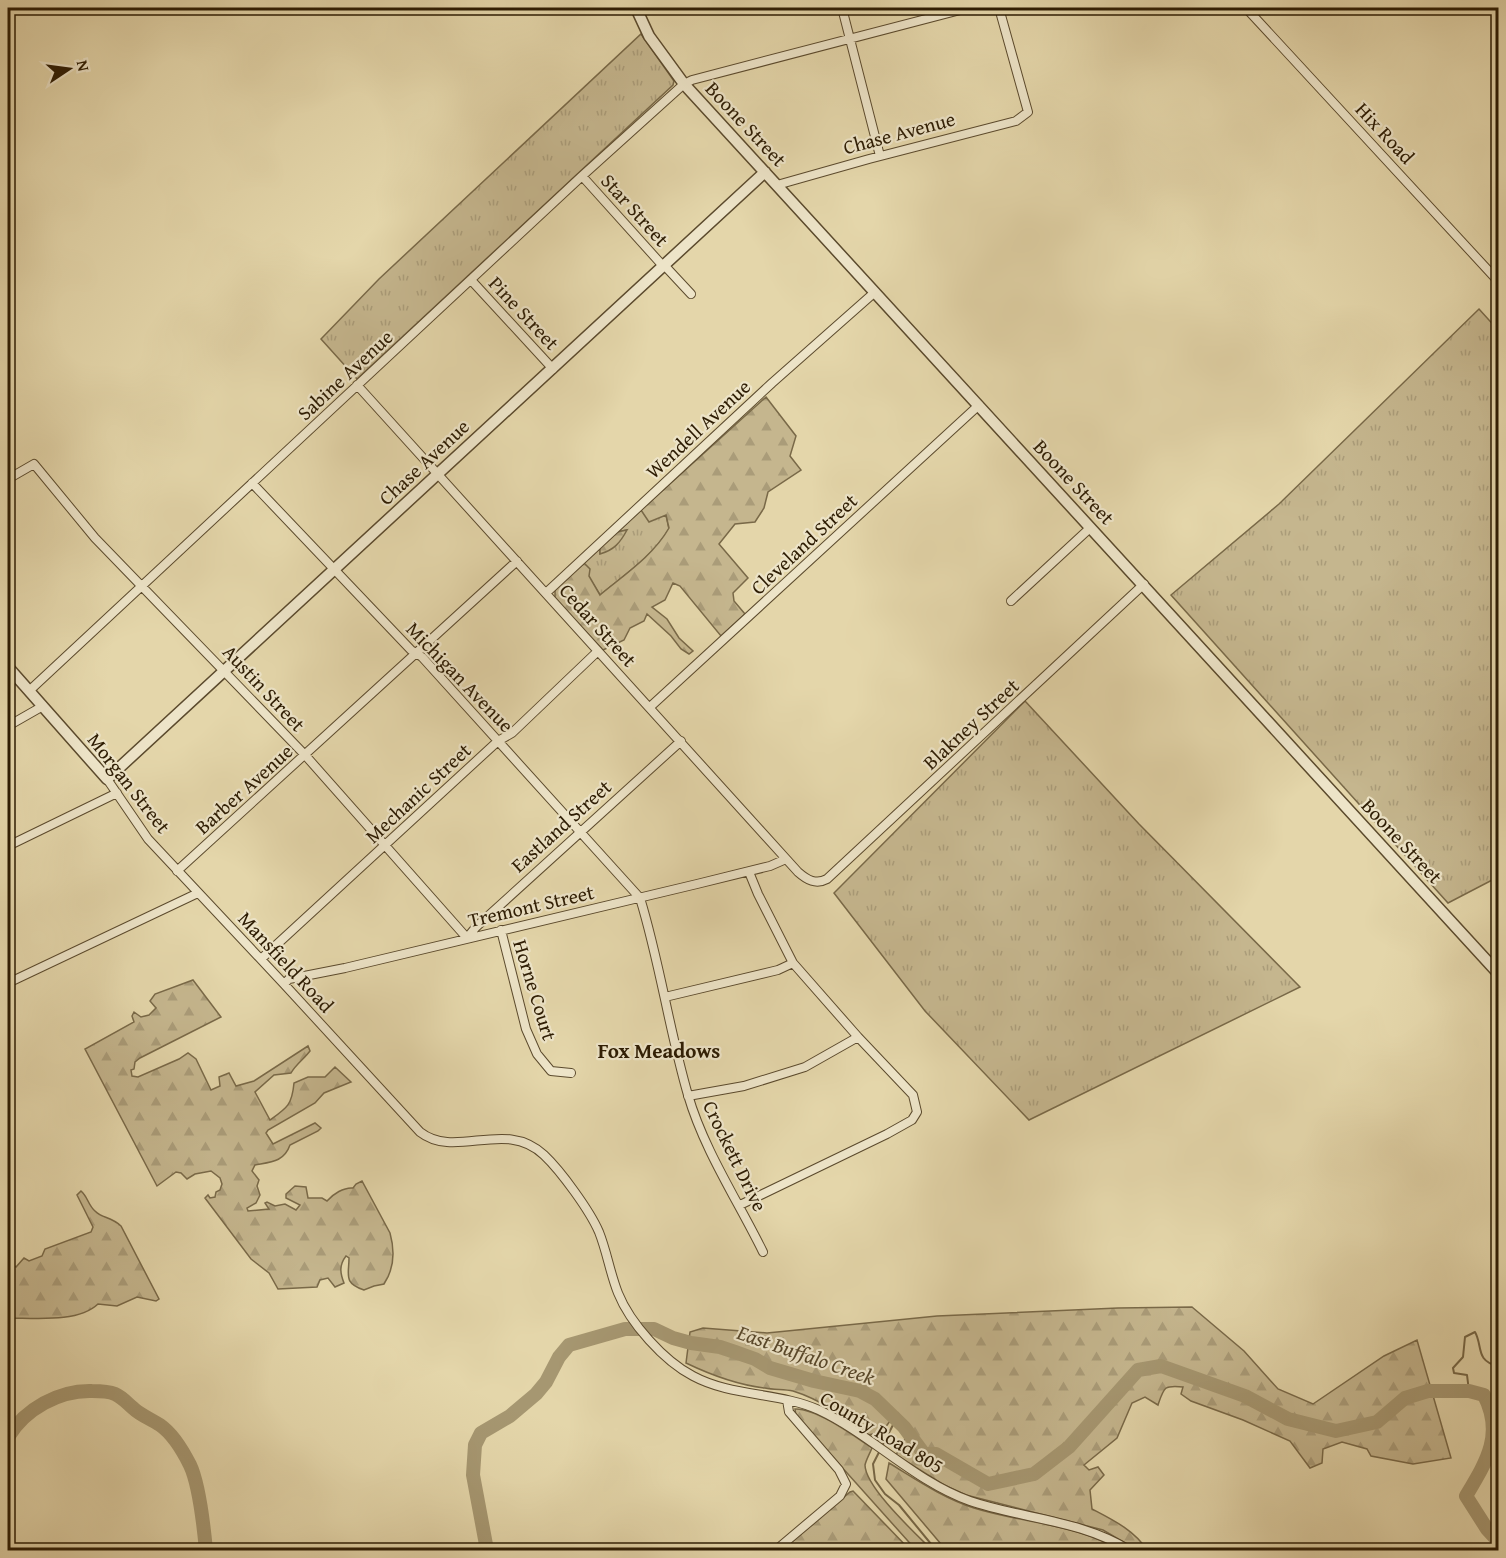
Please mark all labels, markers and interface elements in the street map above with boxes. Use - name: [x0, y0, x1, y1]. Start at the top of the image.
- north arrow: [39, 39, 99, 99]
- text: N: [71, 58, 97, 74]
- street label: Boone Street: [699, 75, 794, 173]
- street label: Hix Road: [1349, 95, 1422, 170]
- street label: Chase Avenue: [840, 104, 958, 161]
- street label: Star Street: [595, 167, 676, 253]
- street label: Pine Street: [482, 269, 566, 356]
- street label: Sabine Avenue: [290, 323, 399, 427]
- street label: Wendell Avenue: [639, 372, 757, 485]
- street label: Chase Avenue: [372, 412, 476, 511]
- street label: Boone Street: [1027, 433, 1122, 531]
- street label: Cleveland Street: [744, 486, 864, 601]
- street label: Cedar Street: [553, 576, 644, 673]
- street label: Michigan Avenue: [400, 615, 521, 738]
- street label: Austin Street: [216, 638, 312, 738]
- street label: Blakney Street: [916, 671, 1025, 776]
- street label: Morgan Street: [81, 726, 178, 839]
- street label: Mechanic Street: [358, 736, 477, 850]
- street label: Barber Avenue: [188, 737, 299, 841]
- street label: Eastland Street: [504, 773, 617, 879]
- street label: Boone Street: [1355, 792, 1450, 890]
- street label: Tremont Street: [465, 877, 597, 934]
- street label: Mansfield Road: [232, 905, 341, 1019]
- street label: Horne Court: [506, 936, 565, 1044]
- district label: Fox Meadows: [598, 1035, 720, 1066]
- street label: Crockett Drive: [696, 1095, 775, 1216]
- water label: East Buffalo Creek: [732, 1316, 880, 1393]
- street label: County Road 805: [815, 1383, 950, 1480]

